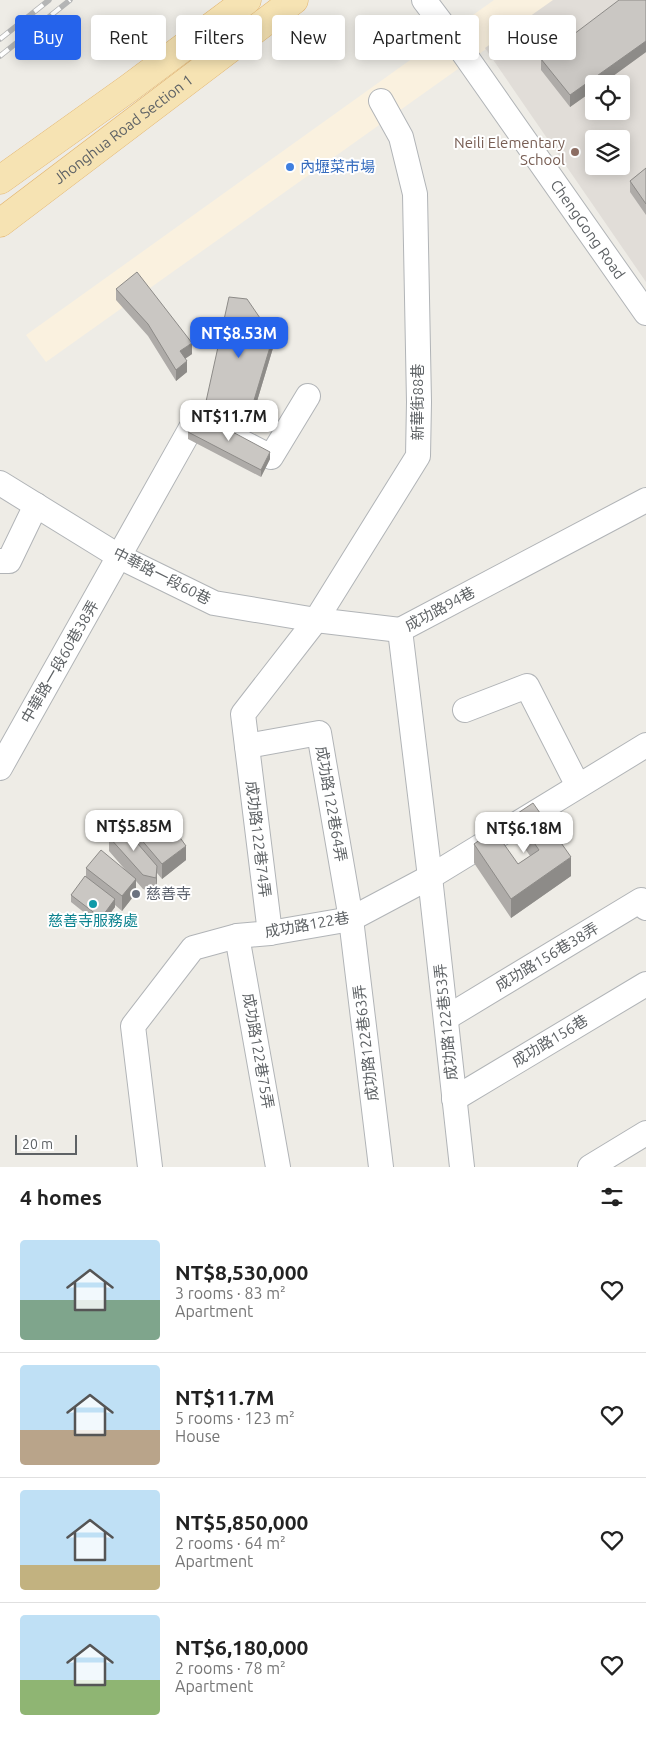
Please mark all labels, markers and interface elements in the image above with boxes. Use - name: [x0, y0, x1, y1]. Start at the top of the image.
- chip: Buy: [15, 15, 81, 60]
- chip: Rent: [91, 15, 166, 60]
- chip: Filters: [176, 15, 262, 60]
- chip: New: [272, 15, 345, 60]
- chip: Apartment: [355, 15, 479, 60]
- chip: House: [489, 15, 576, 60]
- street label: Jhonghua Road Section 1: [50, 71, 196, 187]
- map controls: [585, 75, 630, 175]
- button: locate: [585, 75, 630, 120]
- button: layers: [585, 130, 630, 175]
- place label: Neili Elementary School: [454, 134, 565, 168]
- marker: Neili Elementary School: [569, 146, 581, 158]
- place label: 內壢菜市場: [300, 158, 375, 175]
- marker: 內壢菜市場: [284, 161, 296, 173]
- street label: ChengGong Road: [547, 177, 629, 282]
- pin: NT$8.53M: [187, 316, 291, 359]
- text: NT$8.53M: [201, 324, 277, 342]
- street label: 新華街88巷: [409, 364, 426, 440]
- pin: NT$11.7M: [177, 400, 281, 442]
- text: NT$11.7M: [191, 407, 267, 425]
- street label: 中華路一段60巷: [111, 544, 214, 607]
- street label: 成功路94巷: [402, 583, 478, 634]
- street label: 中華路一段60巷38弄: [17, 597, 102, 726]
- street label: 成功路122巷64弄: [313, 745, 350, 863]
- street label: 成功路122巷74弄: [243, 780, 274, 898]
- pin: NT$5.85M: [82, 810, 186, 852]
- pin: NT$6.18M: [472, 812, 576, 854]
- text: NT$5.85M: [96, 817, 172, 835]
- text: NT$6.18M: [486, 819, 562, 837]
- place label: 慈善寺: [146, 885, 191, 902]
- marker: 慈善寺: [130, 888, 142, 900]
- marker: 慈善寺服務處: [87, 898, 99, 910]
- street label: 成功路122巷: [263, 909, 350, 940]
- place label: 慈善寺服務處: [48, 912, 138, 929]
- street label: 成功路156巷38弄: [492, 919, 601, 994]
- street label: 成功路122巷53弄: [431, 963, 460, 1081]
- street label: 成功路122巷63弄: [350, 984, 381, 1102]
- street label: 成功路122巷75弄: [240, 992, 277, 1110]
- street label: 成功路156巷: [509, 1011, 591, 1070]
- scale bar: [15, 1132, 78, 1155]
- text: 20 m: [22, 1136, 53, 1152]
- icon: filters: [598, 1183, 626, 1211]
- text: 4 homes: [20, 1185, 102, 1209]
- icon: home: [60, 1260, 120, 1320]
- text: NT$8,530,000: [175, 1260, 308, 1284]
- icon: heart: [598, 1276, 626, 1304]
- text: 3 rooms · 83 m²: [175, 1284, 286, 1302]
- text: Apartment: [175, 1302, 253, 1320]
- icon: home: [60, 1385, 120, 1445]
- text: NT$11.7M: [175, 1385, 275, 1409]
- icon: heart: [598, 1401, 626, 1429]
- text: 5 rooms · 123 m²: [175, 1409, 295, 1427]
- text: House: [175, 1427, 220, 1445]
- icon: home: [60, 1510, 120, 1570]
- text: NT$5,850,000: [175, 1510, 308, 1534]
- icon: heart: [598, 1526, 626, 1554]
- text: 2 rooms · 64 m²: [175, 1534, 286, 1552]
- text: Apartment: [175, 1552, 253, 1570]
- icon: home: [60, 1635, 120, 1695]
- text: NT$6,180,000: [175, 1635, 308, 1659]
- icon: heart: [598, 1651, 626, 1679]
- text: 2 rooms · 78 m²: [175, 1659, 286, 1677]
- text: Apartment: [175, 1677, 253, 1695]

